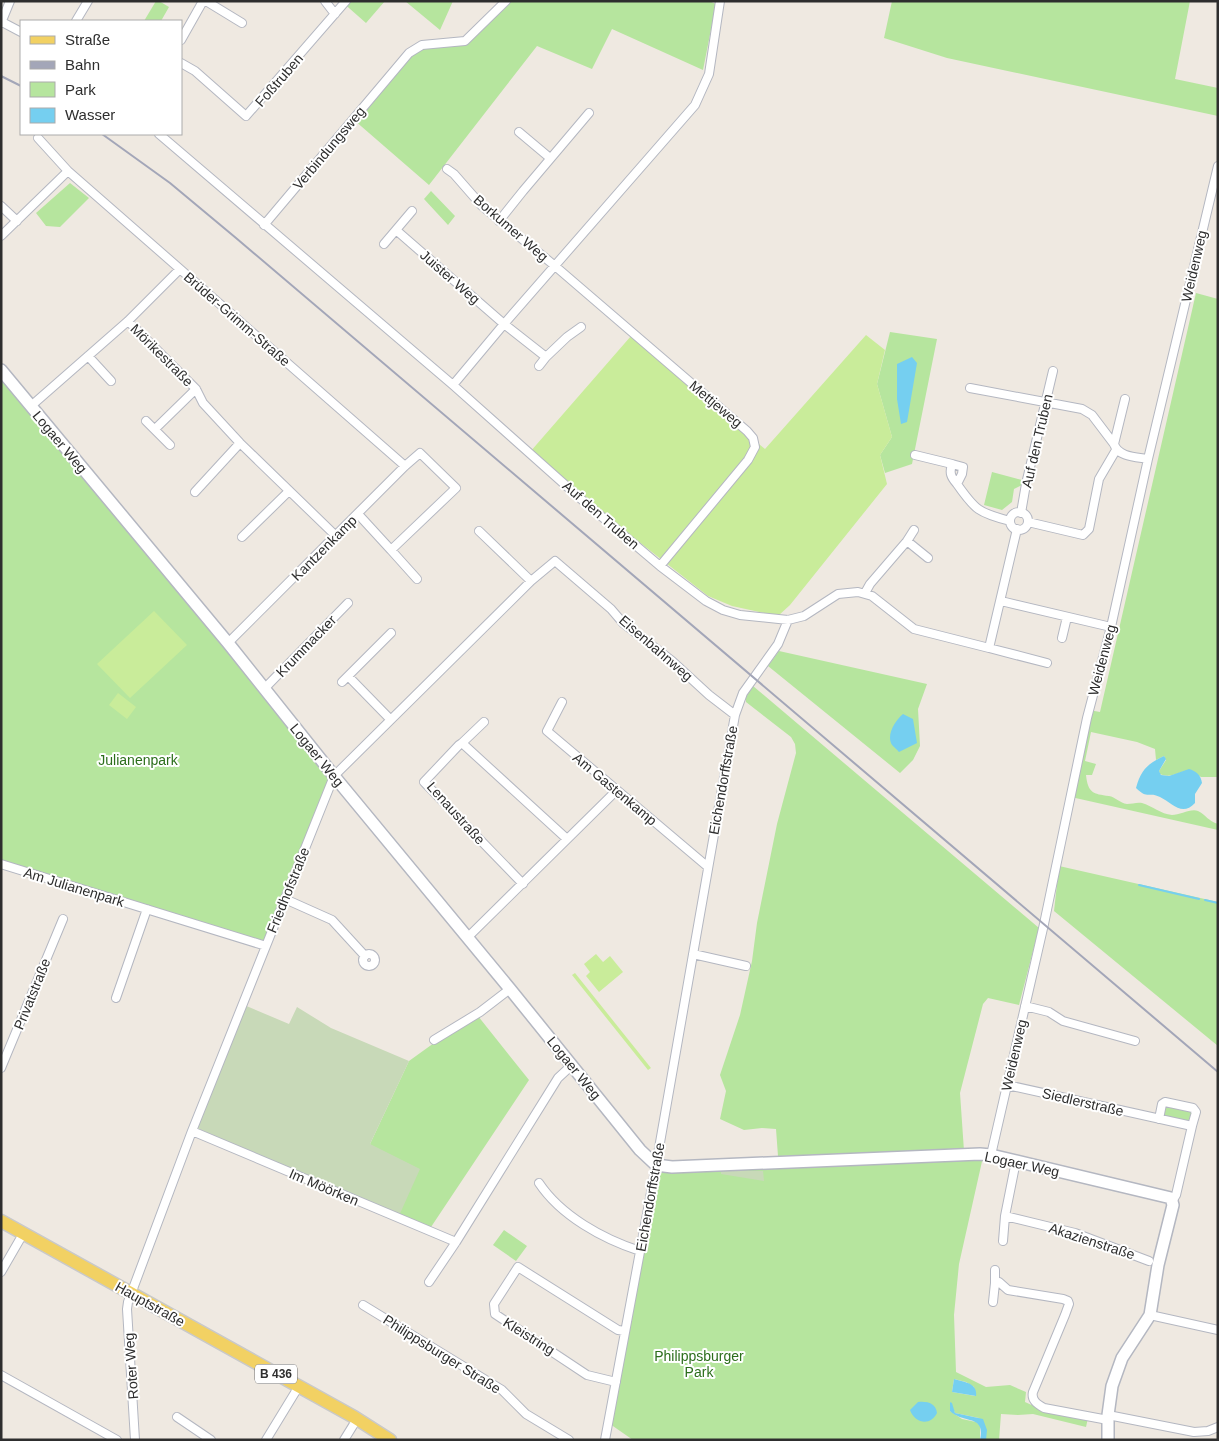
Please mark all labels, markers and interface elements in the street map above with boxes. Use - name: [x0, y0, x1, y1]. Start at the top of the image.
- legend: [20, 20, 182, 135]
- text: Straße: [65, 31, 110, 48]
- street label: Foßtruben: [252, 50, 306, 110]
- text: Bahn: [65, 56, 100, 73]
- text: Park: [65, 81, 96, 98]
- street label: Verbindungsweg: [290, 103, 368, 193]
- text: Wasser: [65, 106, 115, 123]
- street label: Borkumer Weg: [471, 191, 551, 265]
- street label: Weidenweg: [1178, 229, 1210, 303]
- street label: Juister Weg: [417, 247, 483, 307]
- street label: Brüder-Grimm-Straße: [181, 269, 293, 370]
- street label: Mörikestraße: [127, 320, 197, 390]
- street label: Mettjeweg: [686, 377, 746, 431]
- street label: Auf den Truben: [1018, 393, 1056, 489]
- street label: Logaer Weg: [29, 408, 91, 476]
- street label: Auf den Truben: [560, 478, 642, 552]
- street label: Kantzenkamp: [288, 512, 360, 584]
- street label: Krummacker: [273, 612, 340, 680]
- street label: Eisenbahnweg: [616, 612, 696, 684]
- street label: Weidenweg: [1085, 623, 1119, 697]
- street label: Logaer Weg: [287, 720, 347, 790]
- street label: Eichendorffstraße: [706, 724, 740, 836]
- street label: Am Gastenkamp: [570, 749, 660, 829]
- park label: Julianenpark: [98, 752, 179, 768]
- street label: Lenaustraße: [424, 778, 488, 848]
- street label: Friedhofstraße: [264, 845, 313, 935]
- street label: Am Julianenpark: [22, 864, 127, 910]
- street label: Privatstraße: [10, 956, 54, 1032]
- street label: Weidenweg: [998, 1018, 1030, 1092]
- street label: Logaer Weg: [544, 1033, 604, 1103]
- street label: Siedlerstraße: [1041, 1085, 1126, 1119]
- street label: Eichendorffstraße: [633, 1141, 667, 1253]
- street label: Logaer Weg: [983, 1148, 1061, 1180]
- street label: Im Möörken: [287, 1165, 361, 1209]
- street label: Akazienstraße: [1047, 1220, 1137, 1263]
- street label: Hauptstraße: [112, 1278, 188, 1330]
- street label: Philippsburger Straße: [380, 1311, 504, 1397]
- street label: Kleistring: [500, 1314, 558, 1358]
- street label: Roter Weg: [121, 1332, 141, 1400]
- park label: Philippsburger Park: [654, 1348, 744, 1380]
- road number: B 436: [255, 1365, 297, 1384]

